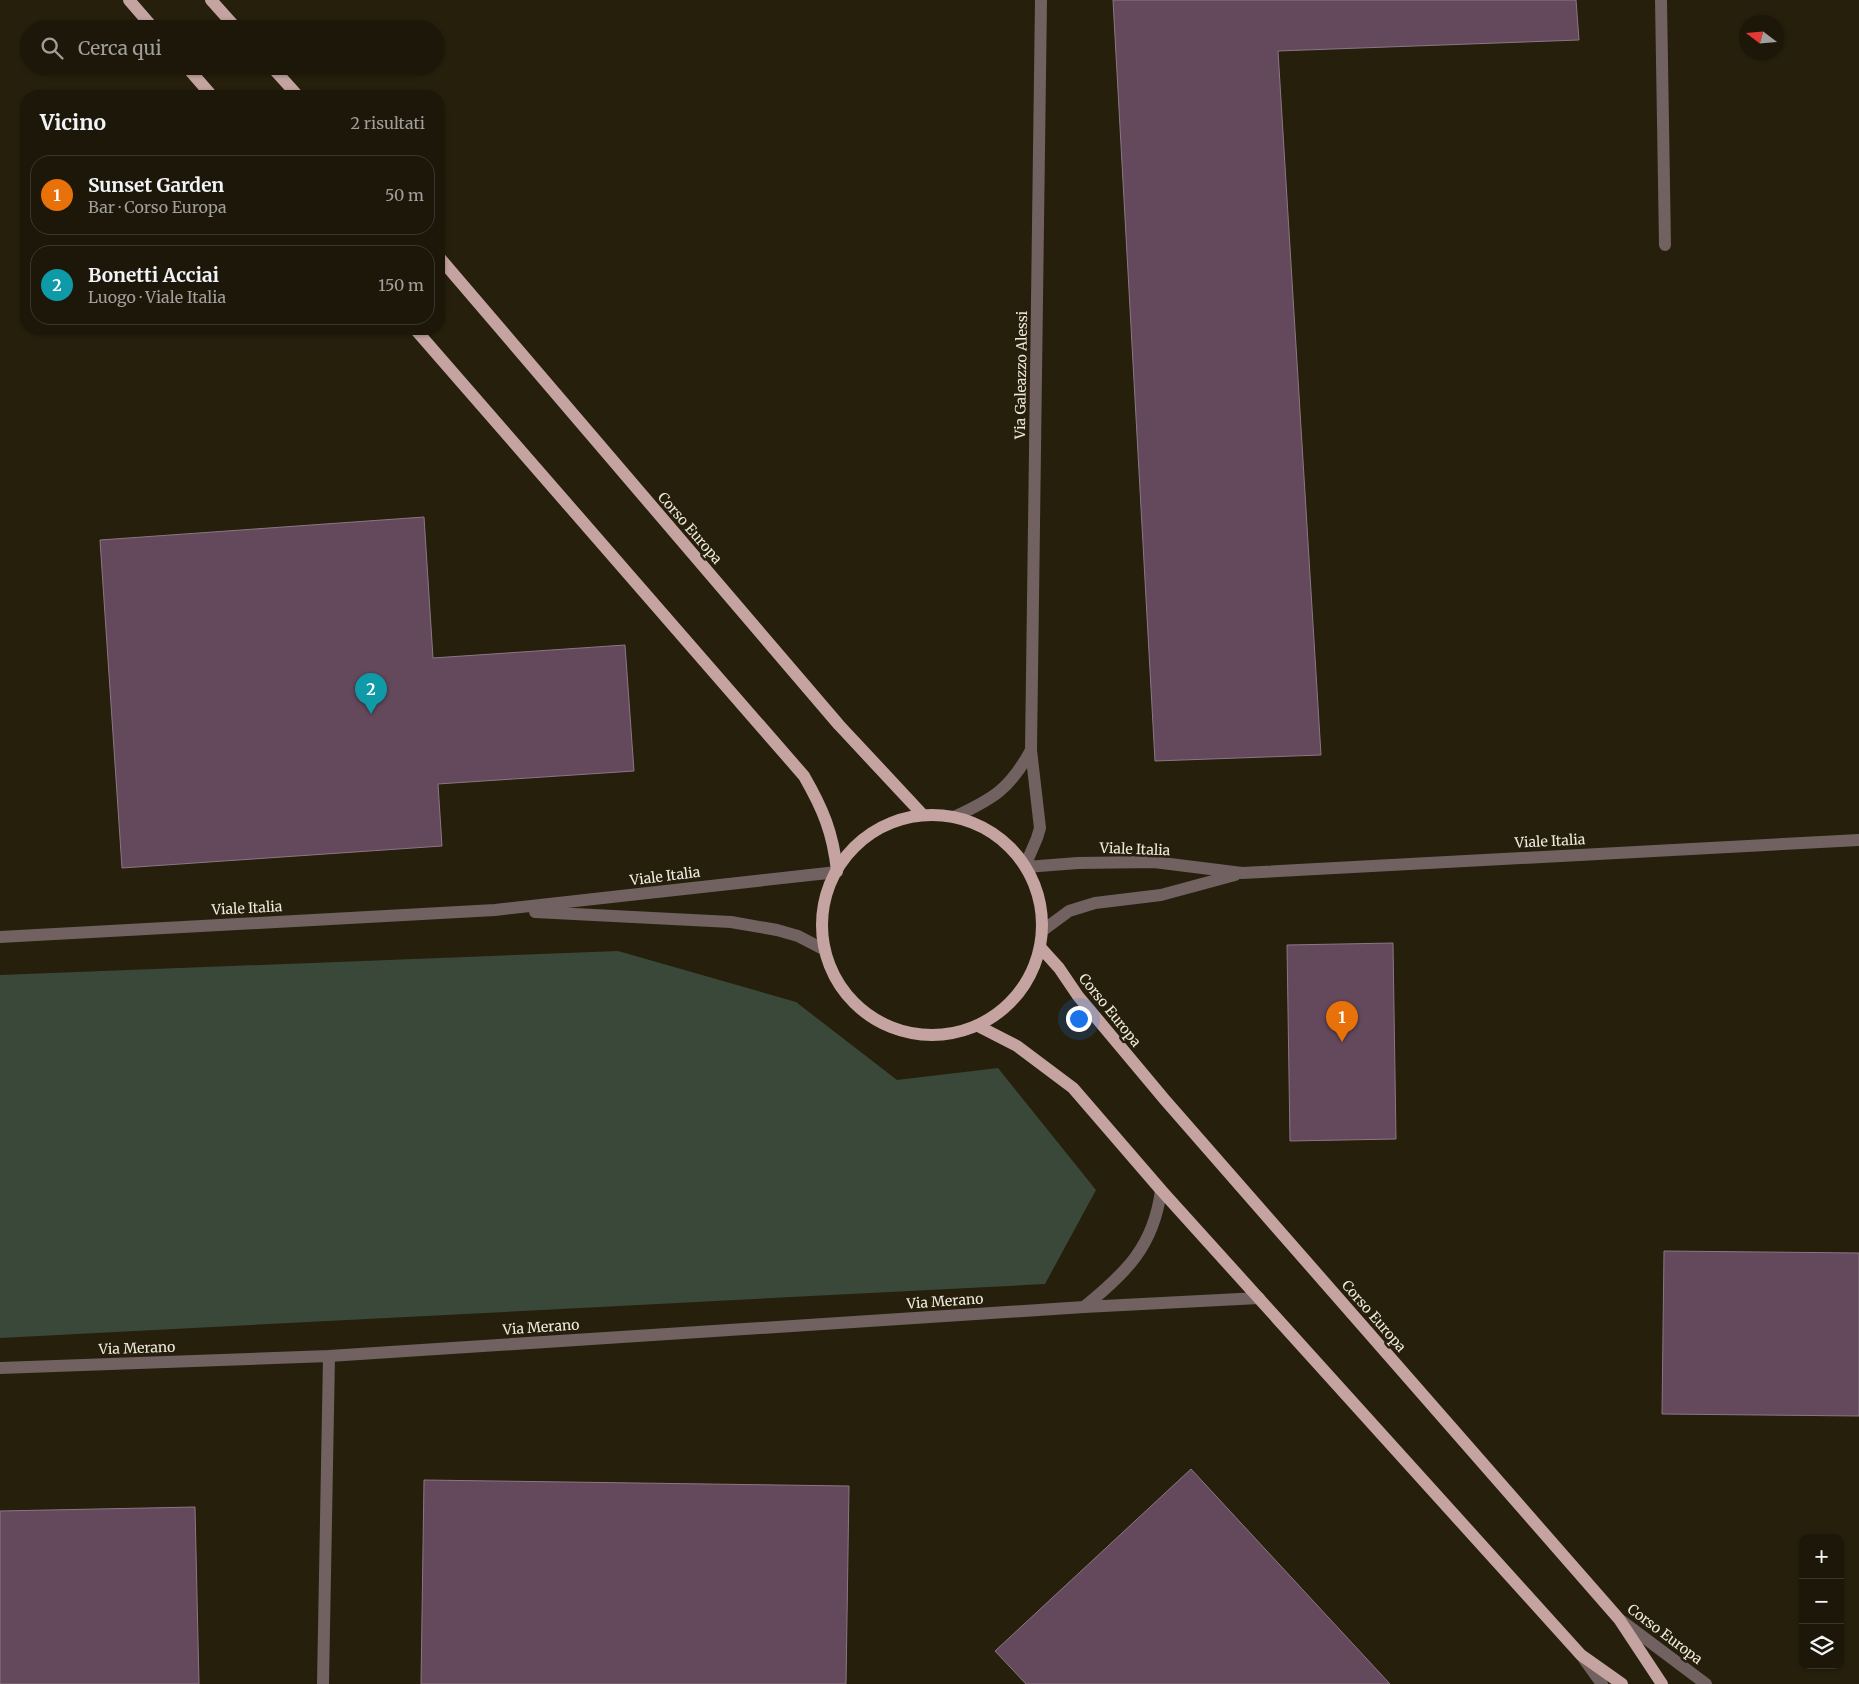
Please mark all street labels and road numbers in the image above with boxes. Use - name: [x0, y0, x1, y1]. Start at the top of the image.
- street label: Via Galeazzo Alessi: [1011, 310, 1031, 440]
- street label: Corso Europa: [654, 488, 726, 568]
- street label: Viale Italia: [1513, 830, 1586, 852]
- street label: Viale Italia: [1098, 839, 1171, 859]
- street label: Viale Italia: [628, 863, 702, 889]
- street label: Viale Italia: [210, 897, 283, 919]
- street label: Corso Europa: [1075, 970, 1145, 1051]
- street label: Corso Europa: [1338, 1276, 1410, 1356]
- street label: Via Merano: [905, 1289, 984, 1313]
- street label: Via Merano: [501, 1315, 580, 1339]
- street label: Via Merano: [97, 1338, 176, 1358]
- street label: Corso Europa: [1624, 1600, 1706, 1668]

